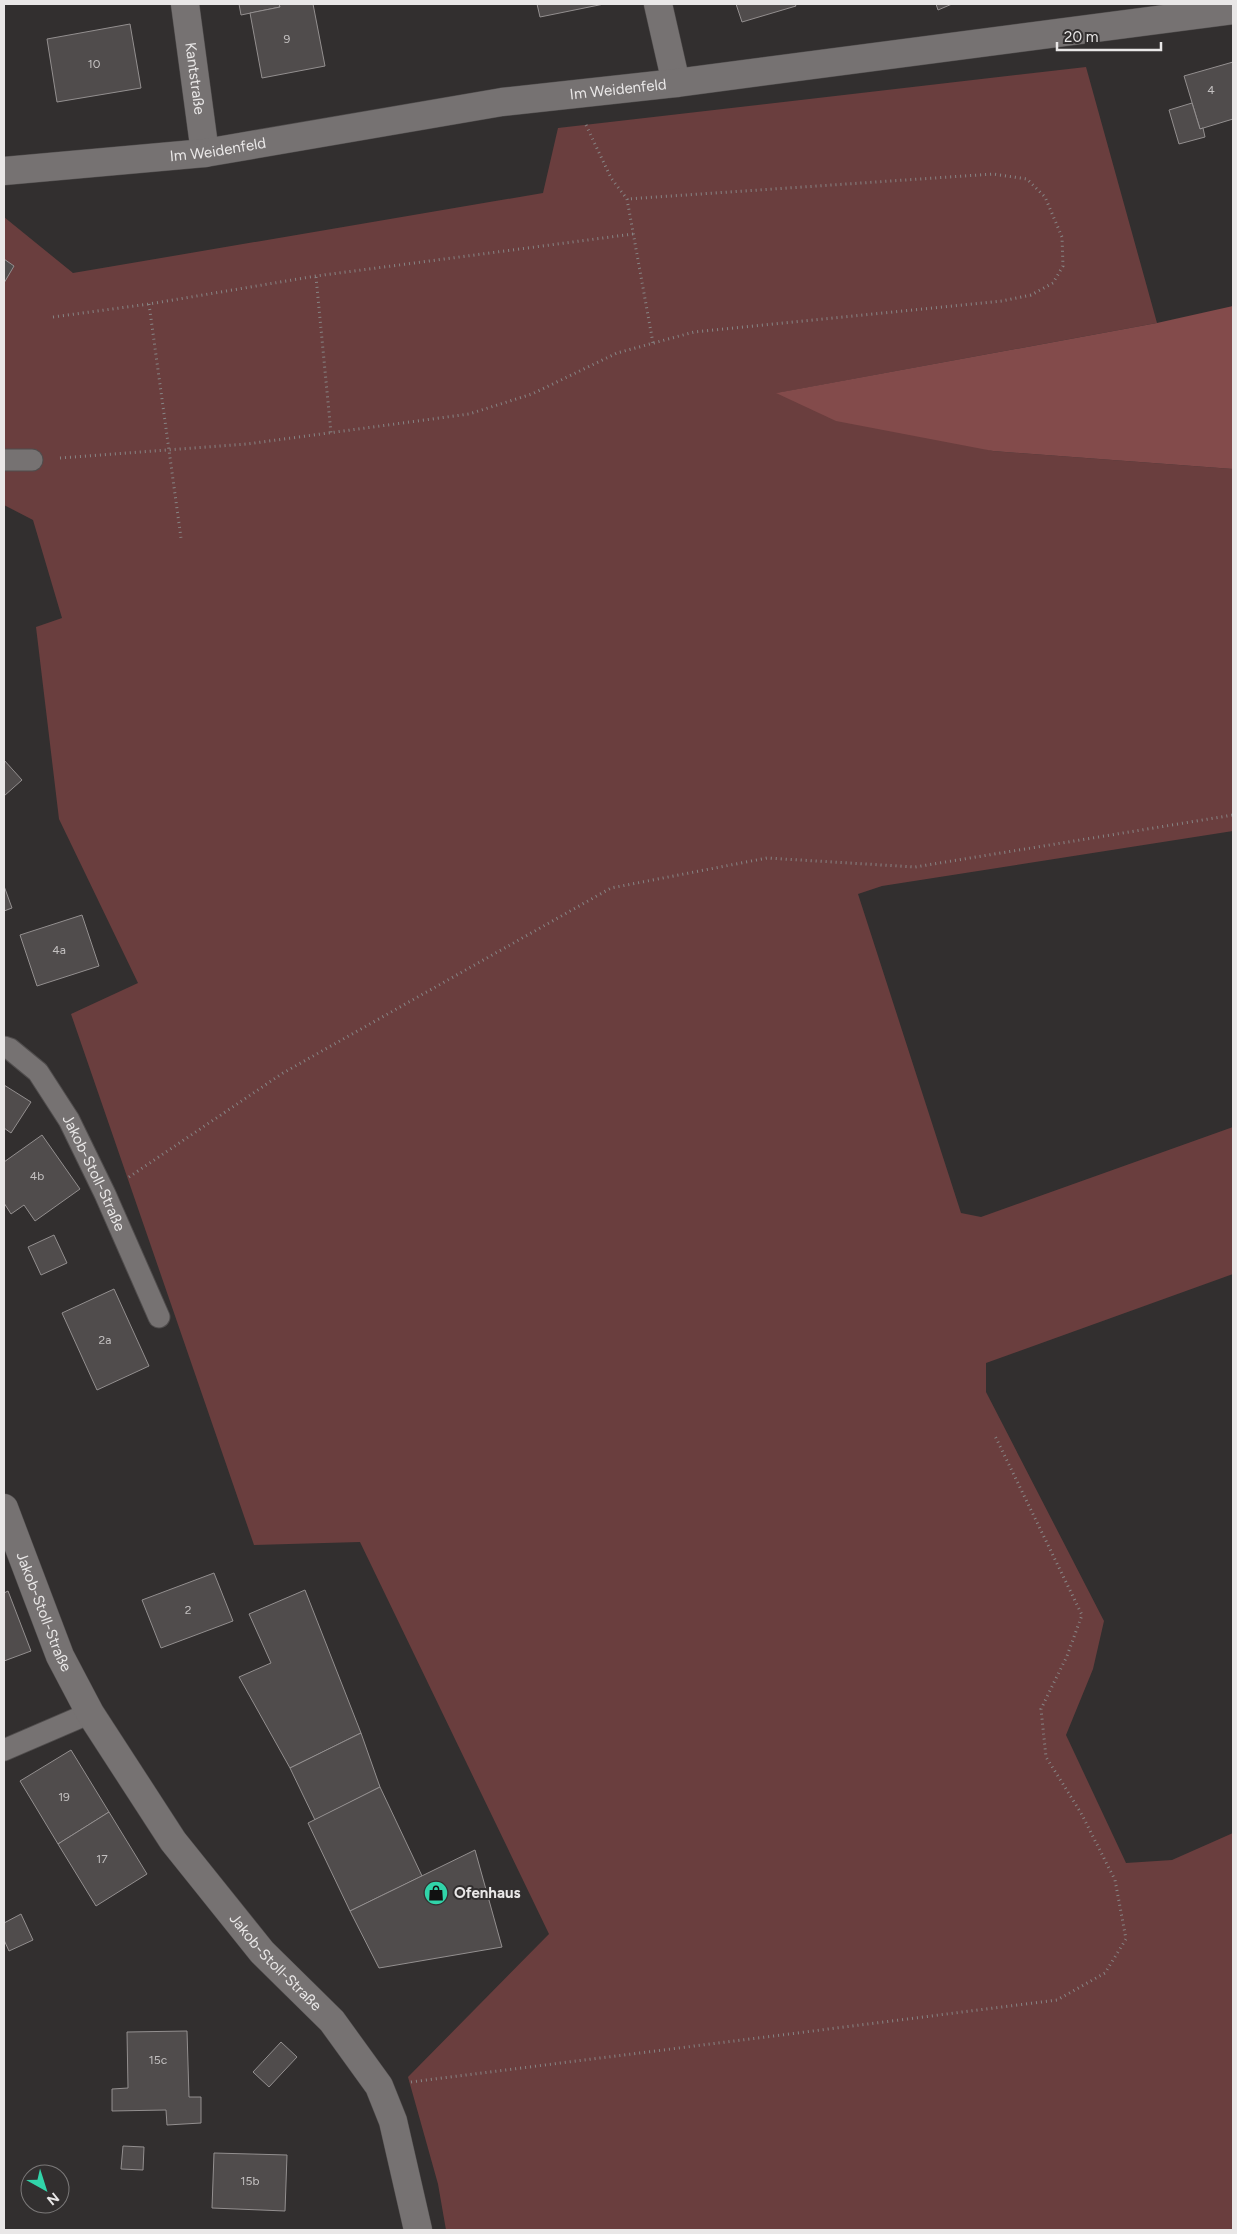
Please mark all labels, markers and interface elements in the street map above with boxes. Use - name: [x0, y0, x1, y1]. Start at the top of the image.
- scale bar: [1057, 20, 1161, 52]
- text: 20 m: [1064, 28, 1098, 46]
- house number: 9: [284, 32, 291, 46]
- street label: Kantstraße: [181, 41, 209, 116]
- house number: 10: [88, 57, 101, 71]
- street label: Im Weidenfeld: [569, 75, 667, 104]
- house number: 4: [1207, 83, 1215, 97]
- street label: Im Weidenfeld: [169, 134, 267, 165]
- house number: 4a: [52, 943, 66, 957]
- street label: Jakob-Stoll-Straße: [59, 1111, 129, 1234]
- house number: 4b: [30, 1169, 44, 1183]
- house number: 2a: [99, 1333, 111, 1347]
- street label: Jakob-Stoll-Straße: [12, 1549, 76, 1675]
- house number: 2: [185, 1603, 191, 1617]
- house number: 19: [58, 1790, 70, 1804]
- house number: 17: [96, 1852, 108, 1866]
- shop icon: Ofenhaus: [423, 1880, 449, 1906]
- place label: Ofenhaus: [454, 1884, 520, 1902]
- street label: Jakob-Stoll-Straße: [226, 1910, 325, 2015]
- house number: 15c: [149, 2053, 168, 2067]
- north arrow: [20, 2164, 70, 2214]
- house number: 15b: [241, 2174, 259, 2188]
- text: N: [43, 2189, 62, 2209]

